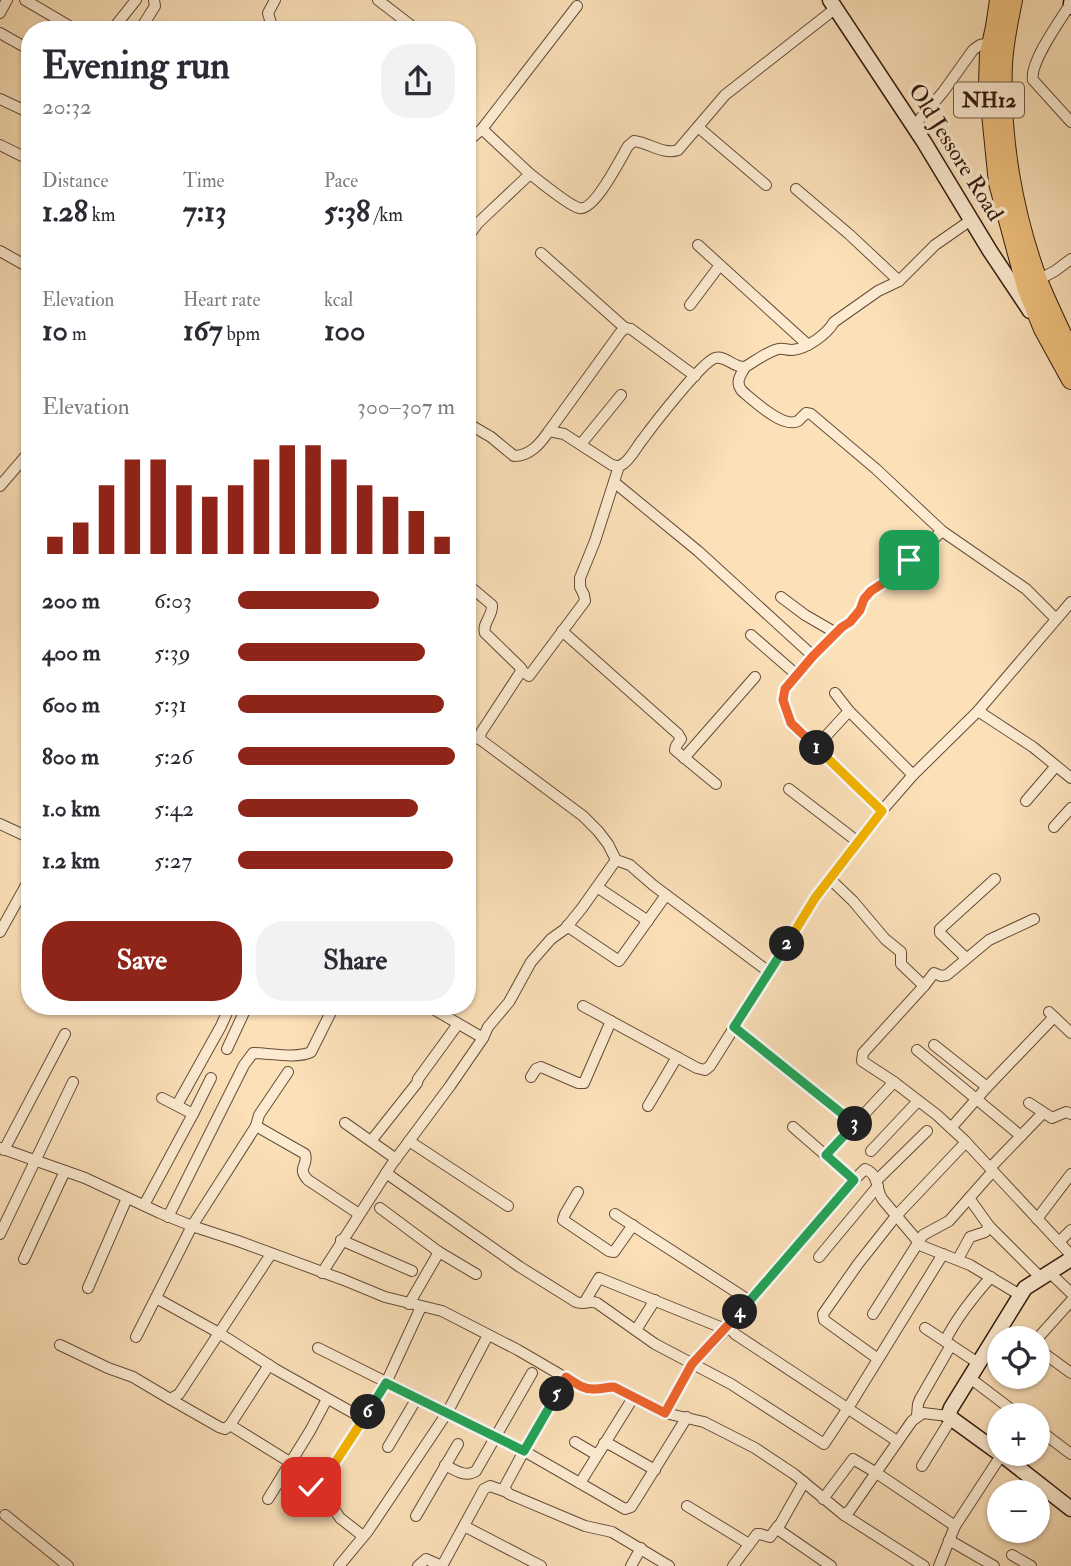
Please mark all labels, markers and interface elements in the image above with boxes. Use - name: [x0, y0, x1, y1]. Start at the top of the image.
- text: Evening run: [42, 42, 230, 90]
- button: share: [381, 44, 455, 118]
- street label: Old Jessore Road: [902, 78, 1010, 226]
- road number: NH12: [954, 82, 1024, 118]
- text: 20:32: [42, 92, 92, 121]
- text: Distance: [42, 169, 108, 193]
- text: Time: [183, 169, 225, 193]
- text: Pace: [324, 169, 358, 193]
- text: 1.28: [42, 193, 88, 230]
- text: 7:13: [183, 193, 226, 230]
- text: 5:38: [324, 193, 370, 230]
- text: km: [88, 203, 116, 227]
- text: /km: [370, 203, 403, 227]
- text: Elevation: [42, 288, 114, 312]
- text: Heart rate: [183, 288, 260, 312]
- text: kcal: [324, 288, 353, 312]
- text: 10: [42, 312, 68, 349]
- text: 167: [183, 312, 222, 349]
- text: 100: [324, 312, 365, 349]
- text: m: [68, 322, 87, 346]
- text: bpm: [222, 322, 260, 346]
- text: Elevation: [42, 392, 130, 421]
- text: 300–307 m: [357, 392, 455, 421]
- pin: [879, 530, 939, 590]
- icon: arrive: [890, 541, 928, 579]
- text: 200 m: [42, 586, 100, 615]
- text: 6:03: [154, 586, 192, 615]
- text: 400 m: [42, 638, 101, 667]
- text: 5:39: [154, 638, 190, 667]
- text: 600 m: [42, 690, 100, 719]
- text: 5:31: [154, 690, 187, 719]
- pin: 1: [800, 730, 834, 766]
- text: 1: [813, 735, 820, 759]
- text: 800 m: [42, 742, 99, 771]
- text: 5:26: [154, 742, 193, 771]
- text: 1.0 km: [42, 794, 100, 823]
- text: 5:42: [154, 794, 194, 823]
- text: 1.2 km: [42, 846, 100, 875]
- text: 5:27: [154, 846, 192, 875]
- button: Save: [42, 921, 242, 1001]
- button: Share: [256, 921, 455, 1001]
- pin: 2: [770, 926, 804, 962]
- text: 2: [782, 931, 791, 955]
- pin: 3: [838, 1106, 872, 1142]
- text: 3: [851, 1111, 858, 1135]
- pin: 4: [722, 1294, 758, 1330]
- text: 4: [734, 1299, 745, 1323]
- map controls: [987, 1326, 1050, 1543]
- button: locate: [987, 1326, 1050, 1389]
- pin: 5: [540, 1376, 574, 1412]
- text: 5: [552, 1381, 561, 1405]
- pin: 6: [350, 1394, 386, 1430]
- text: 6: [363, 1399, 372, 1423]
- button: +: [987, 1403, 1050, 1466]
- pin: [281, 1457, 341, 1517]
- icon: check: [292, 1468, 330, 1506]
- button: −: [987, 1480, 1050, 1543]

